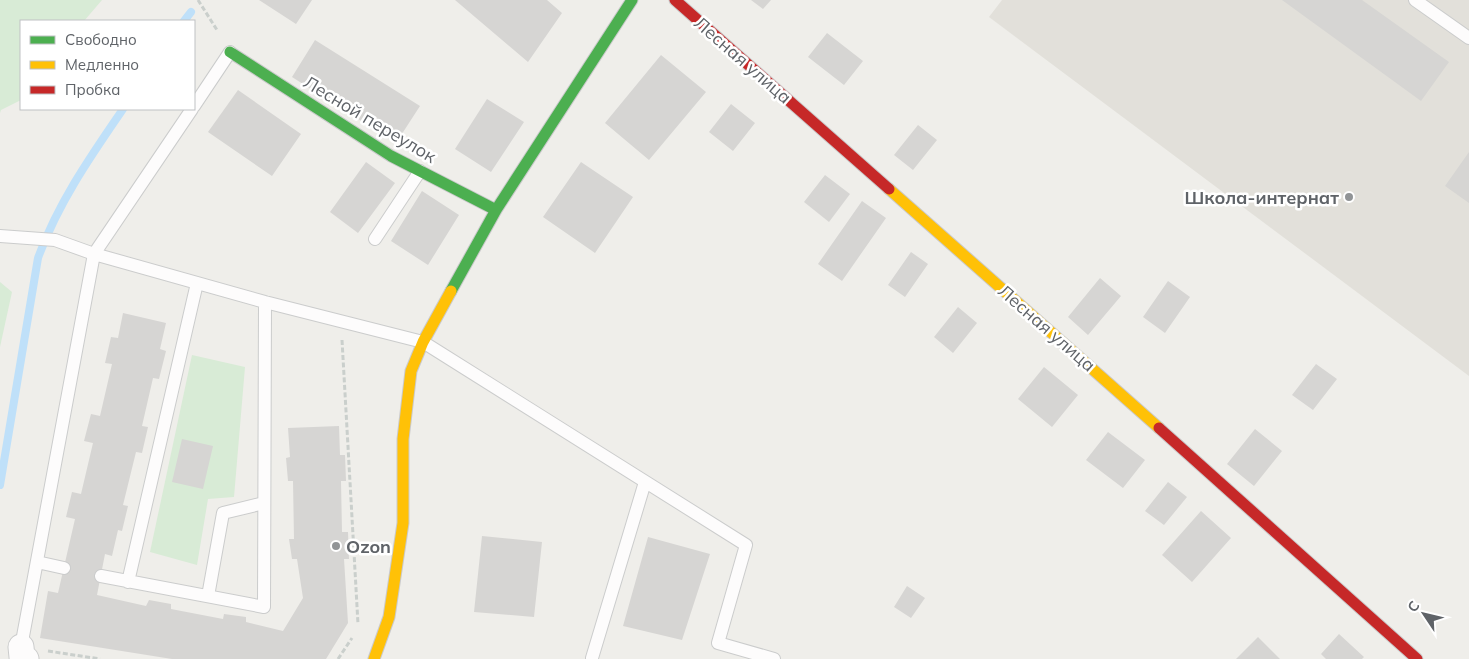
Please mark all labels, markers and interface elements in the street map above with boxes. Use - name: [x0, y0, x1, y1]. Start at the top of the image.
- street label: Лесная улица: [690, 11, 796, 109]
- legend: [20, 20, 195, 110]
- text: Свободно: [65, 30, 137, 49]
- text: Медленно: [65, 55, 139, 74]
- street label: Лесной переулок: [299, 70, 441, 168]
- text: Пробка: [65, 80, 120, 99]
- place label: Школа-интернат: [1184, 186, 1339, 209]
- marker: Школа-интернат: [1343, 191, 1355, 203]
- street label: Лесная улица: [994, 279, 1100, 377]
- place label: Ozon: [346, 535, 391, 558]
- marker: Ozon: [330, 540, 342, 552]
- north arrow: [1399, 589, 1449, 639]
- text: С: [1403, 597, 1423, 616]

